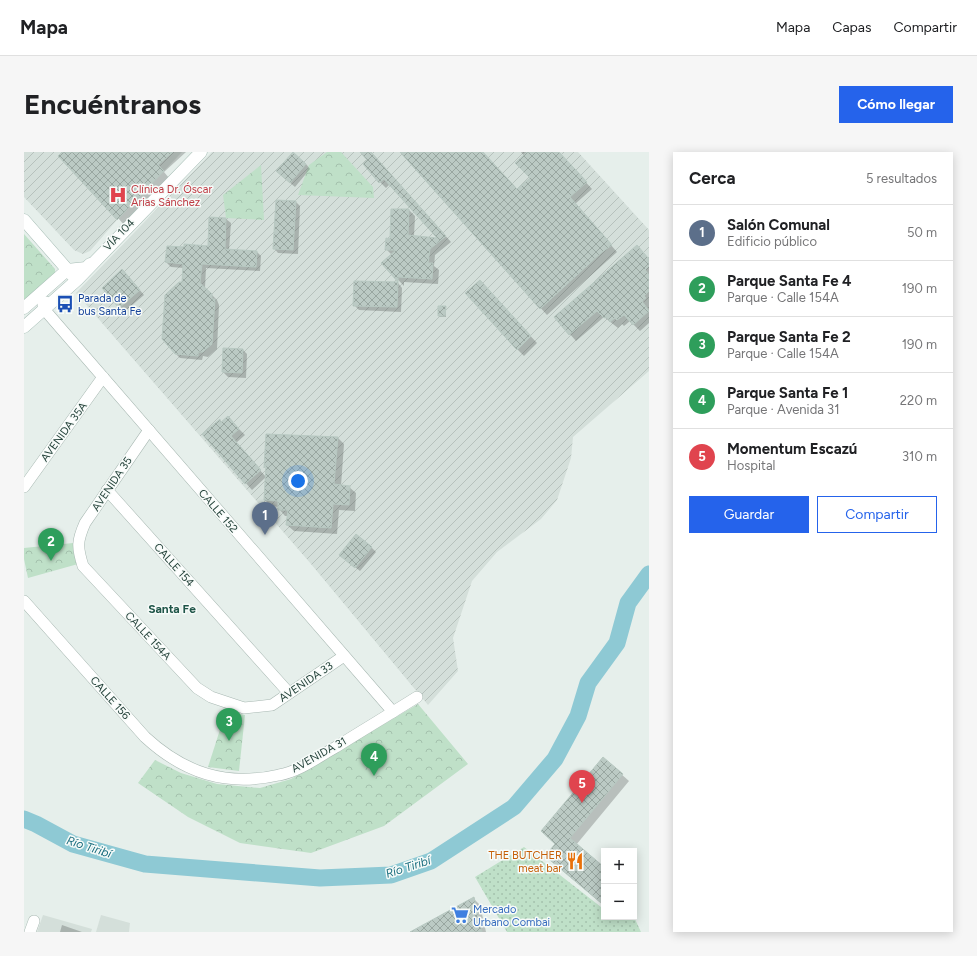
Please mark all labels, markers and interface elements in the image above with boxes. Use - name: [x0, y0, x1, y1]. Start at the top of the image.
- text: Mapa: [20, 16, 68, 39]
- text: Mapa: [776, 19, 810, 36]
- text: Capas: [832, 19, 871, 36]
- text: Compartir: [893, 19, 957, 36]
- button: Cómo llegar: [839, 86, 953, 123]
- text: Encuéntranos: [24, 87, 201, 121]
- text: Cerca: [689, 168, 736, 188]
- text: 5 resultados: [866, 171, 937, 186]
- place label: Clínica Dr. Óscar Arias Sánchez: [131, 182, 212, 209]
- hospital icon: Clínica Dr. Óscar Arias Sánchez: [108, 185, 128, 205]
- street label: VÍA 104: [101, 216, 137, 254]
- text: Salón Comunal: [727, 216, 830, 234]
- text: 1: [699, 225, 705, 240]
- text: 50 m: [907, 225, 937, 240]
- text: Edificio público: [727, 234, 817, 249]
- text: Parque Santa Fe 4: [727, 272, 852, 290]
- text: 2: [698, 281, 706, 296]
- text: 190 m: [902, 281, 937, 296]
- text: Parque · Calle 154A: [727, 290, 839, 305]
- place label: Parada de bus Santa Fe: [78, 292, 141, 318]
- bus stop icon: Parada de bus Santa Fe: [55, 294, 75, 314]
- text: Parque Santa Fe 2: [727, 328, 851, 346]
- text: 3: [698, 337, 706, 352]
- text: 190 m: [902, 337, 937, 352]
- text: Parque · Calle 154A: [727, 346, 839, 361]
- text: Parque Santa Fe 1: [727, 384, 848, 402]
- text: 4: [698, 393, 706, 408]
- text: 220 m: [900, 393, 937, 408]
- street label: AVENIDA 35A: [38, 399, 90, 464]
- text: Parque · Avenida 31: [727, 402, 840, 417]
- text: Momentum Escazú: [727, 440, 857, 458]
- text: 5: [698, 449, 706, 464]
- text: 310 m: [902, 449, 937, 464]
- street label: AVENIDA 35: [89, 454, 135, 514]
- text: Hospital: [727, 458, 775, 473]
- your location: [288, 471, 308, 491]
- street label: CALLE 152: [196, 487, 240, 535]
- button: Guardar: [689, 496, 809, 533]
- button: Compartir: [817, 496, 937, 533]
- pin: 1: [252, 502, 278, 535]
- pin: 2: [38, 528, 64, 561]
- street label: CALLE 154: [151, 541, 197, 589]
- district label: Santa Fe: [148, 602, 196, 616]
- street label: CALLE 154A: [122, 609, 174, 663]
- street label: AVENIDA 33: [277, 659, 335, 705]
- street label: CALLE 156: [87, 674, 133, 722]
- pin: 3: [216, 708, 242, 741]
- street label: AVENIDA 31: [289, 735, 349, 775]
- pin: 4: [361, 743, 387, 776]
- pin: 5: [569, 770, 595, 803]
- water label: Río Tiribí: [65, 833, 115, 862]
- map controls: [601, 848, 637, 920]
- button: +: [601, 848, 637, 884]
- place label: THE BUTCHER meat bar: [488, 849, 562, 875]
- restaurant icon: THE BUTCHER meat bar: [565, 851, 585, 871]
- water label: Río Tiribí: [384, 852, 434, 881]
- button: −: [601, 884, 637, 920]
- place label: Mercado Urbano Combai: [473, 903, 550, 929]
- supermarket icon: Mercado Urbano Combai: [450, 905, 470, 925]

